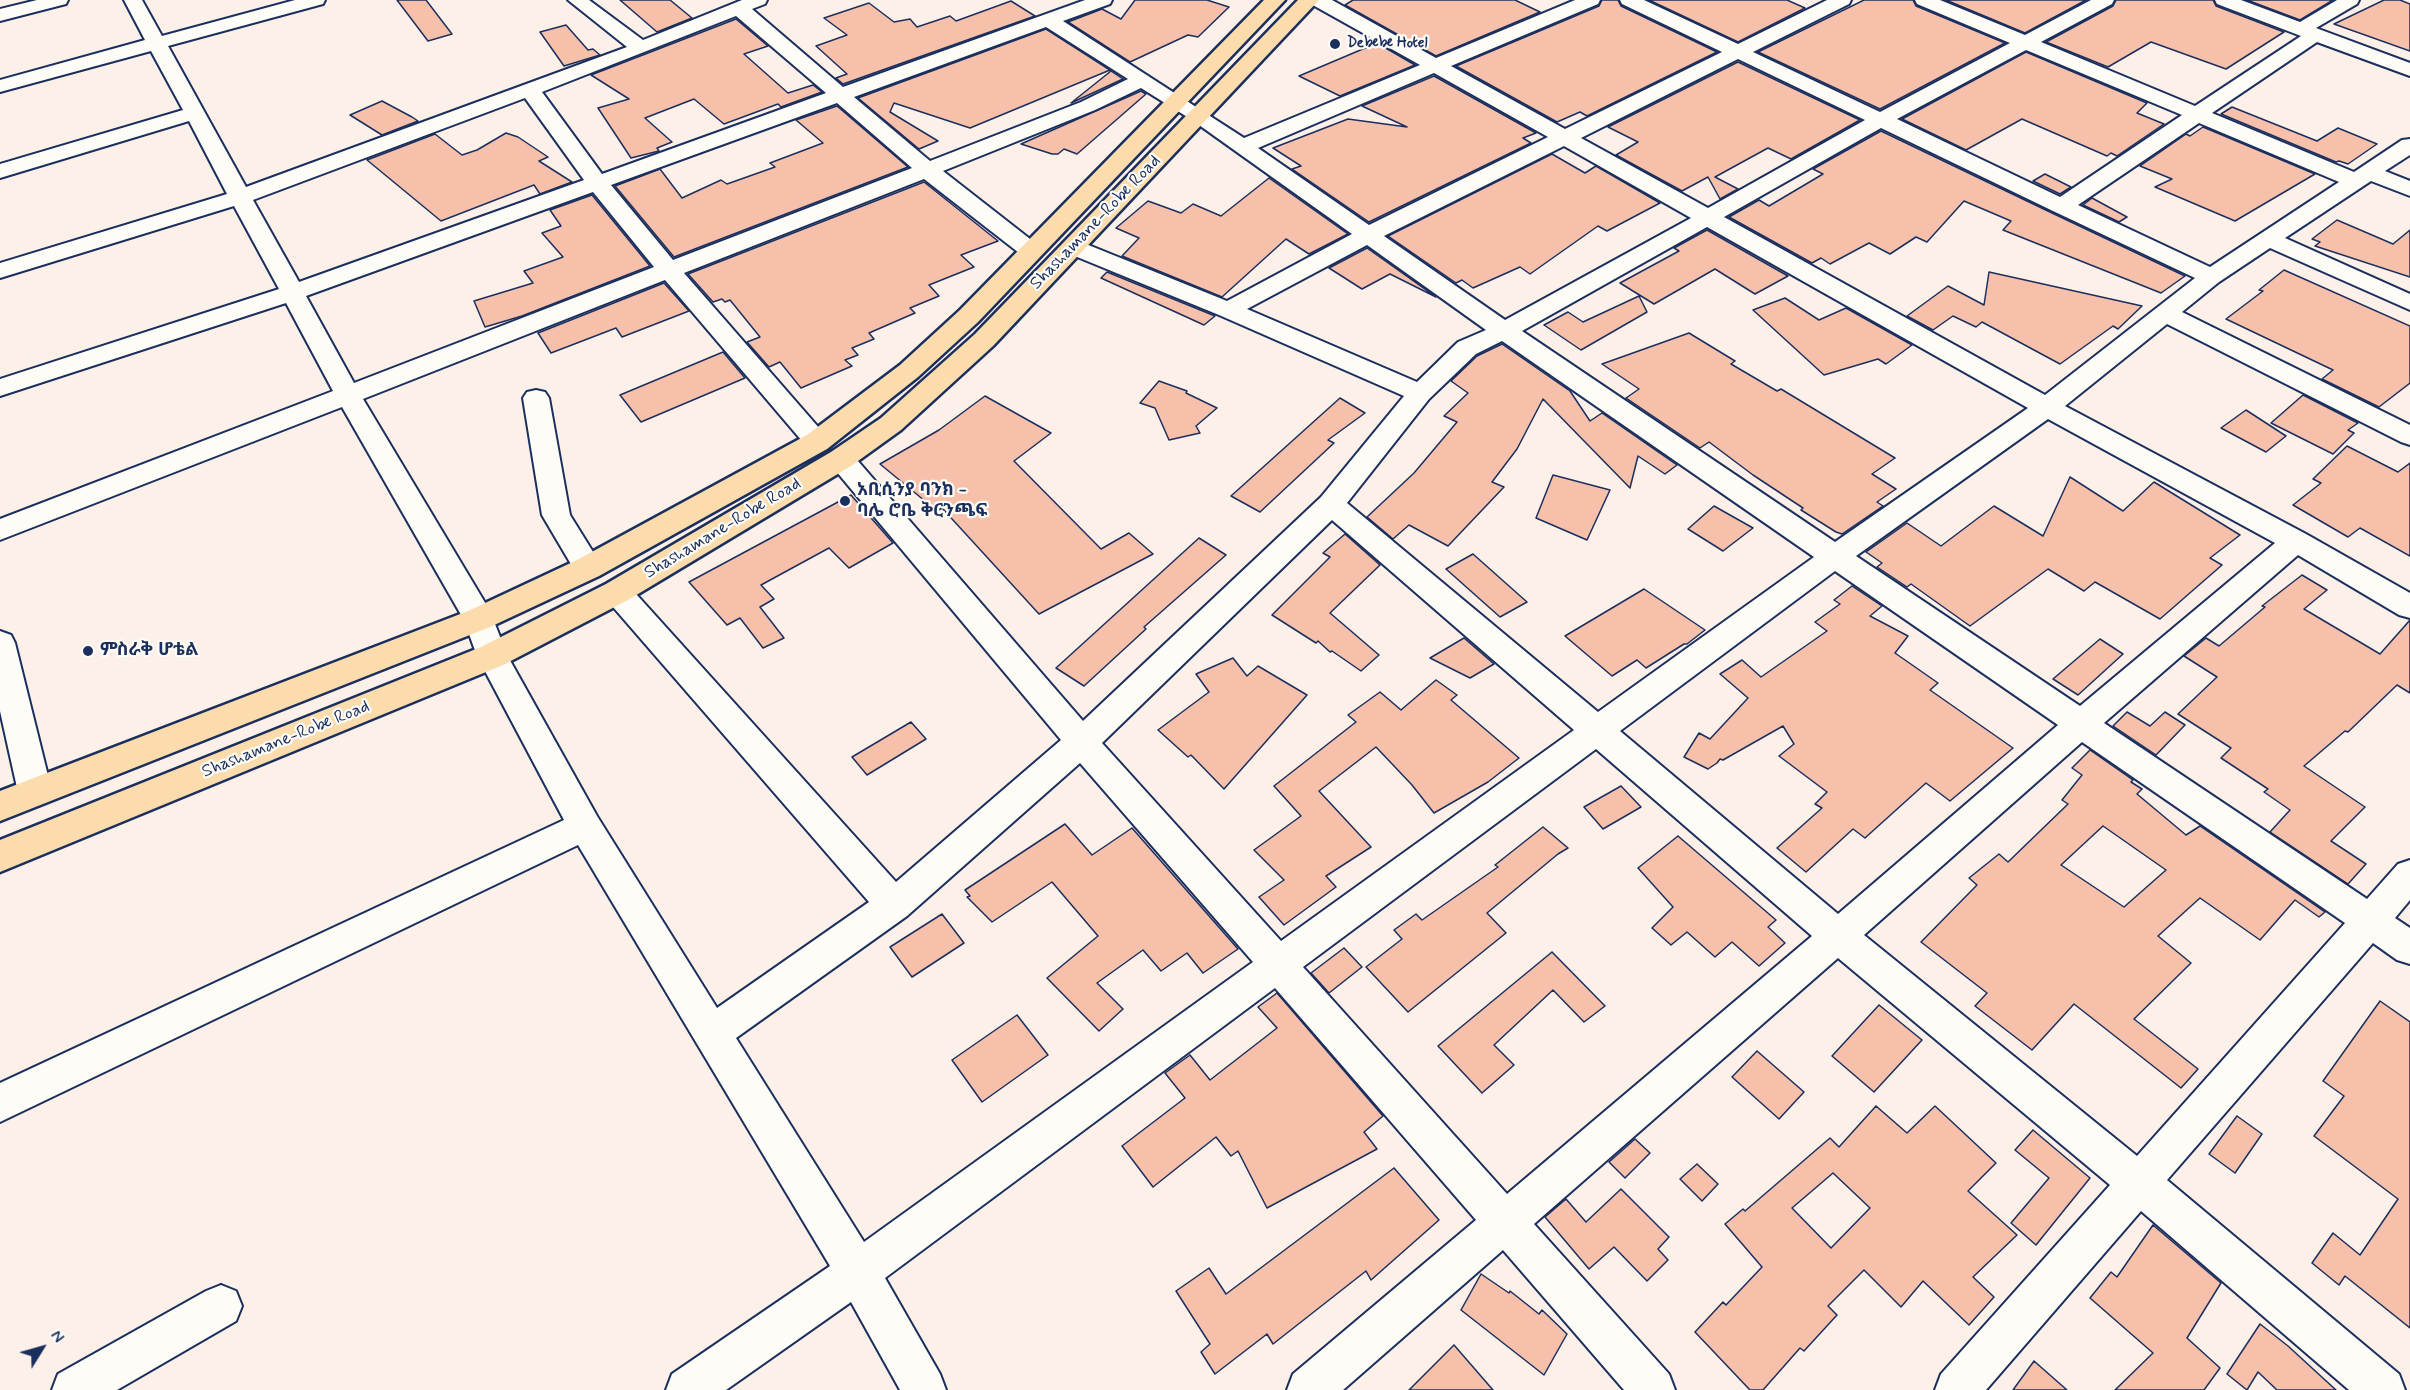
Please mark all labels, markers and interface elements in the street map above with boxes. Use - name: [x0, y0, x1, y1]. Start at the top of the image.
- place label: Debebe Hotel: [1347, 35, 1428, 53]
- marker: Debebe Hotel: [1328, 37, 1342, 51]
- street label: Shashamane-Robe Road: [1026, 151, 1166, 295]
- street label: Shashamane-Robe Road: [641, 474, 805, 584]
- place label: አቢሲንያ ባንክ - ባሌ ሮቤ ቅርንጫፍ: [857, 480, 987, 522]
- marker: አቢሲንያ ባንክ - ባሌ ሮቤ ቅርንጫፍ: [838, 494, 852, 508]
- place label: ምስራቅ ሆቴል: [100, 640, 198, 662]
- marker: ምስራቅ ሆቴል: [81, 644, 95, 658]
- street label: Shashamane-Robe Road: [199, 696, 373, 784]
- north arrow: [12, 1318, 72, 1378]
- text: N: [45, 1326, 68, 1347]

